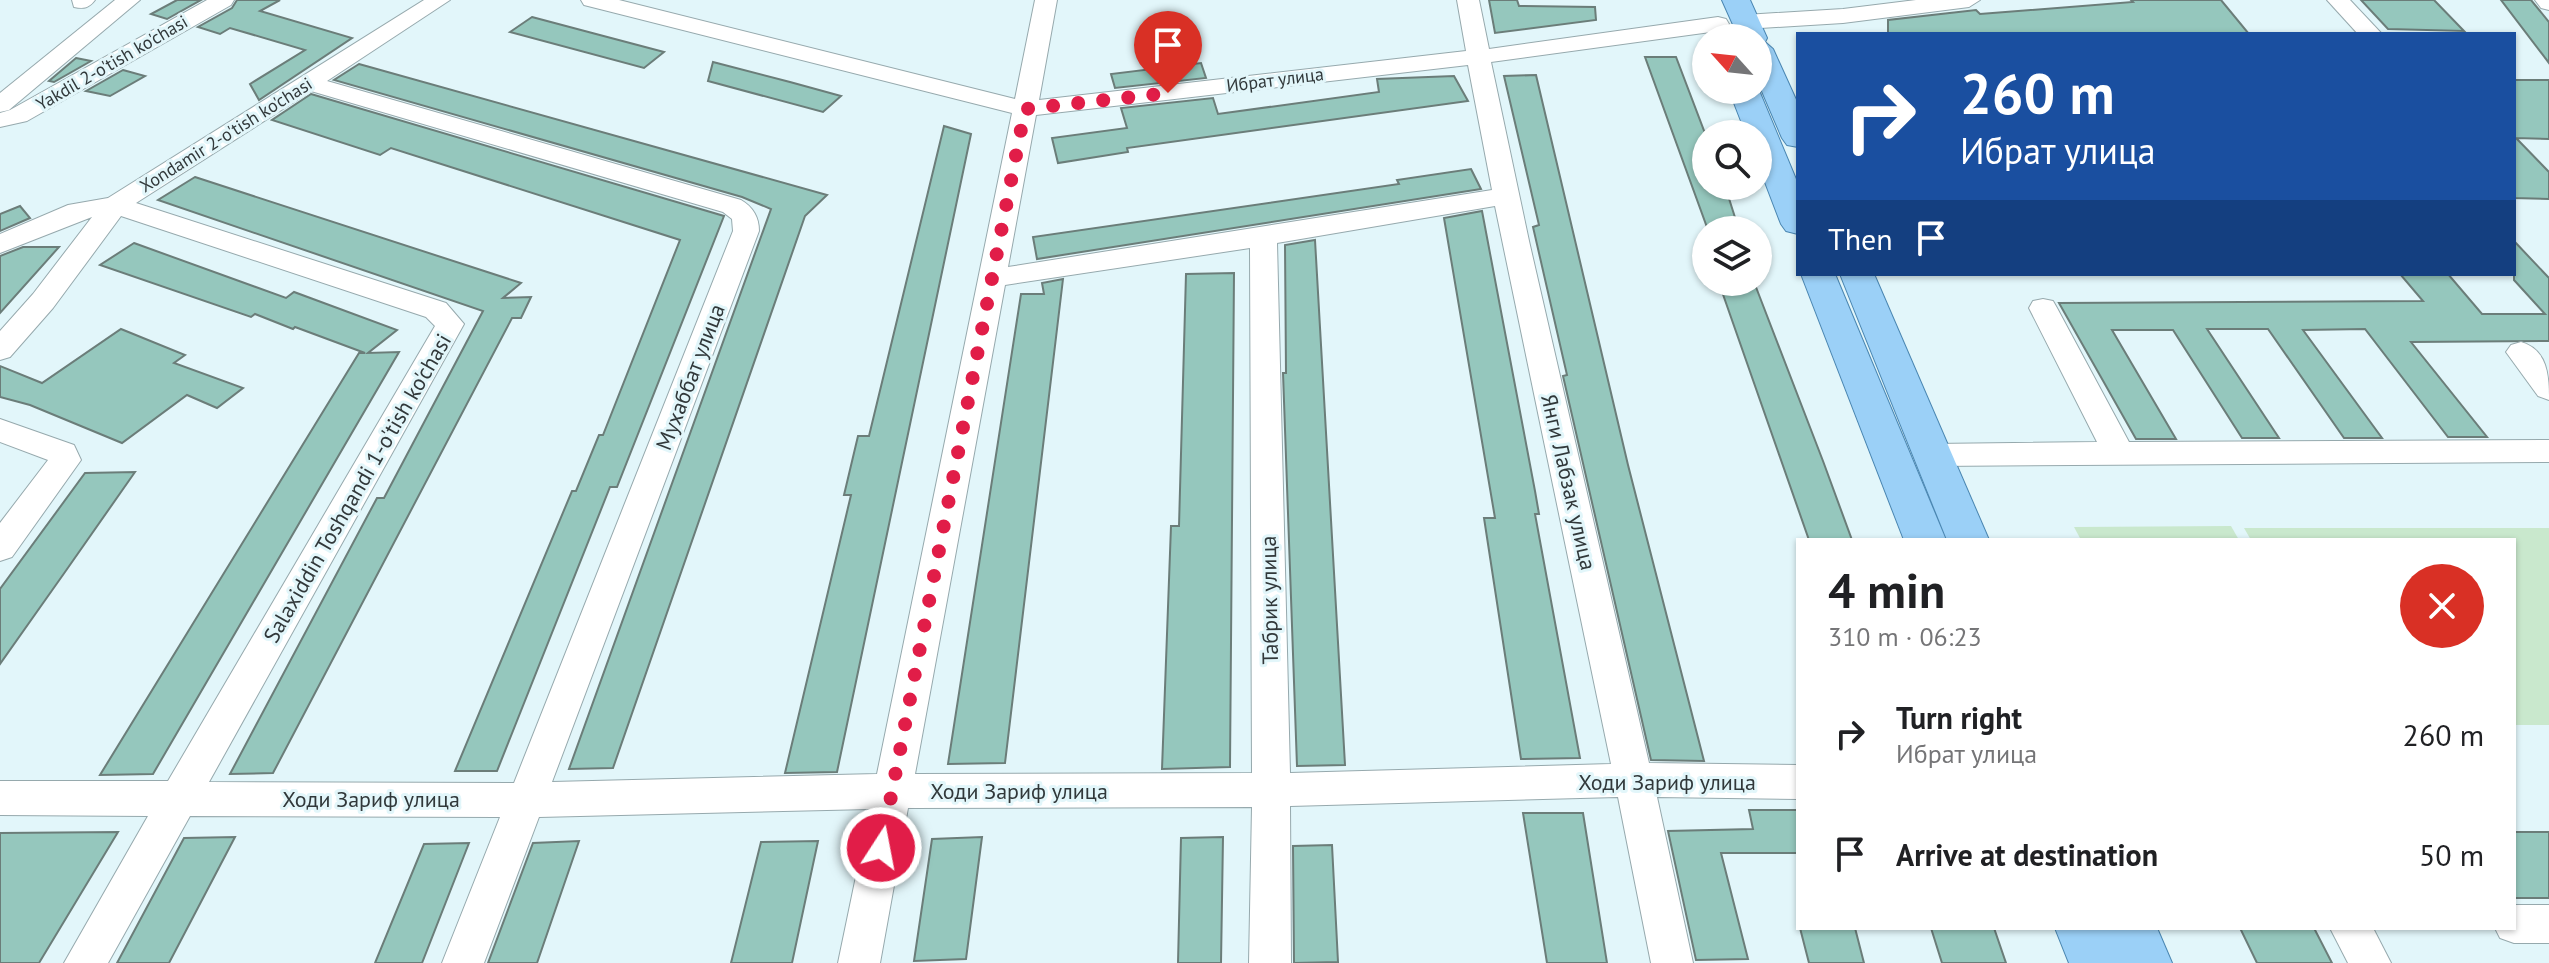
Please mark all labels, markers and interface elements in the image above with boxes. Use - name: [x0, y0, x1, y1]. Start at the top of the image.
- street label: Yakdil 2-o'tish ko'chasi: [32, 10, 192, 115]
- pin: [1134, 11, 1202, 93]
- icon: arrive: [1146, 23, 1190, 67]
- north arrow: [1692, 24, 1772, 104]
- map controls: [1692, 24, 1772, 296]
- text: 260 m: [1960, 57, 2115, 129]
- street label: Ибрат улица: [1225, 62, 1325, 97]
- icon: right: [1828, 64, 1932, 168]
- street label: Xondamir 2-o'tish ko'chasi: [135, 72, 316, 197]
- button: search: [1692, 120, 1772, 200]
- text: Ибрат улица: [1960, 127, 2156, 174]
- button: layers: [1692, 216, 1772, 296]
- icon: arrive: [1909, 216, 1953, 260]
- text: Then: [1828, 219, 1893, 258]
- street label: Мухаббат улица: [649, 300, 731, 454]
- street label: Salaxiddin Toshqandi 1-o'tish ko'chasi: [257, 329, 457, 647]
- street label: Янги Лабзак улица: [1535, 391, 1603, 573]
- street label: Табрик улица: [1254, 535, 1284, 665]
- text: 4 min: [1828, 559, 1945, 621]
- button: close: [2400, 564, 2484, 648]
- text: 310 m · 06:23: [1828, 620, 1982, 653]
- text: Turn right: [1896, 698, 2022, 737]
- icon: right: [1828, 712, 1872, 756]
- text: 260 m: [2403, 715, 2484, 754]
- text: Ибрат улица: [1896, 737, 2037, 770]
- street label: Ходи Зариф улица: [1578, 768, 1756, 796]
- street label: Ходи Зариф улица: [930, 777, 1108, 805]
- street label: Ходи Зариф улица: [282, 785, 460, 813]
- position arrow: [839, 806, 923, 890]
- icon: arrive: [1828, 832, 1872, 876]
- text: Arrive at destination: [1896, 835, 2158, 874]
- text: 50 m: [2419, 835, 2484, 874]

